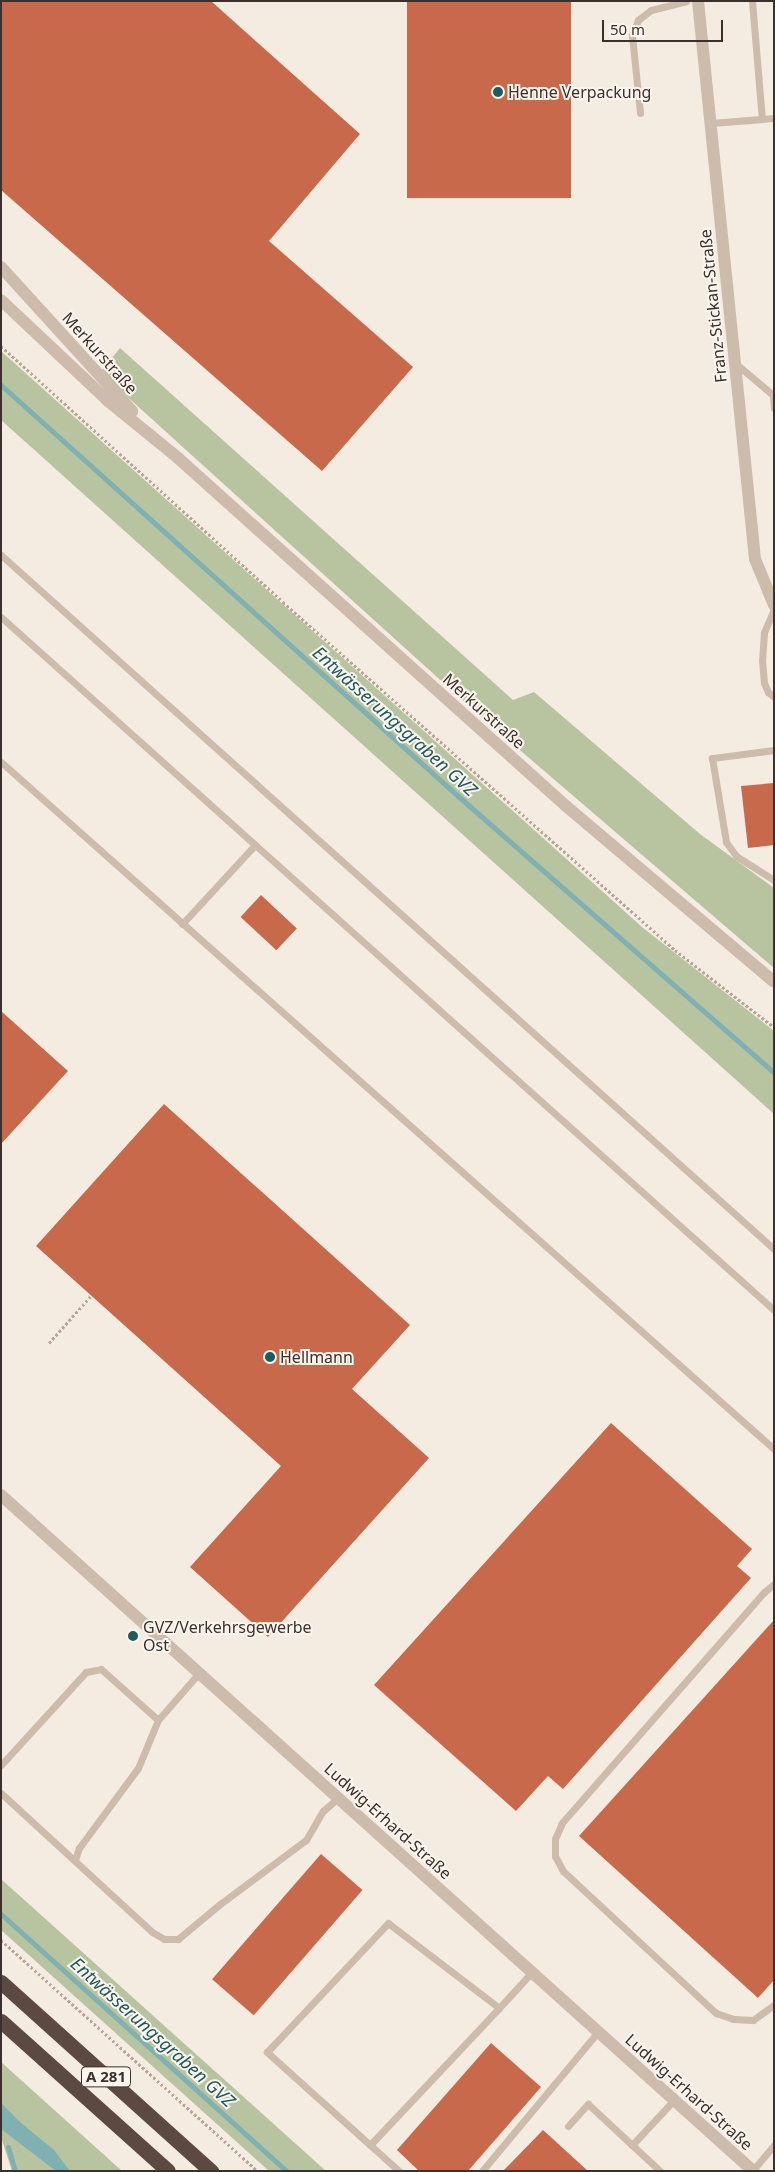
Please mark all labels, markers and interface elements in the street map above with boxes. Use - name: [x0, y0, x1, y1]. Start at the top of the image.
- scale bar: [605, 10, 726, 42]
- text: 50 m: [610, 19, 645, 39]
- place label: Henne Verpackung: [508, 82, 651, 102]
- marker: Henne Verpackung: [492, 86, 504, 98]
- street label: Franz-Stickan-Straße: [695, 228, 731, 384]
- street label: Merkurstraße: [58, 308, 142, 398]
- water label: Entwässerungsgraben GVZ: [309, 642, 481, 800]
- street label: Merkurstraße: [439, 669, 529, 753]
- place label: Hellmann: [280, 1347, 353, 1367]
- marker: Hellmann: [264, 1351, 276, 1363]
- place label: GVZ/Verkehrsgewerbe Ost: [143, 1617, 312, 1655]
- marker: GVZ/Verkehrsgewerbe Ost: [127, 1630, 139, 1642]
- street label: Ludwig-Erhard-Straße: [320, 1759, 456, 1883]
- water label: Entwässerungsgraben GVZ: [67, 1953, 239, 2111]
- street label: Ludwig-Erhard-Straße: [621, 2030, 757, 2154]
- road number: A 281: [80, 2064, 132, 2090]

